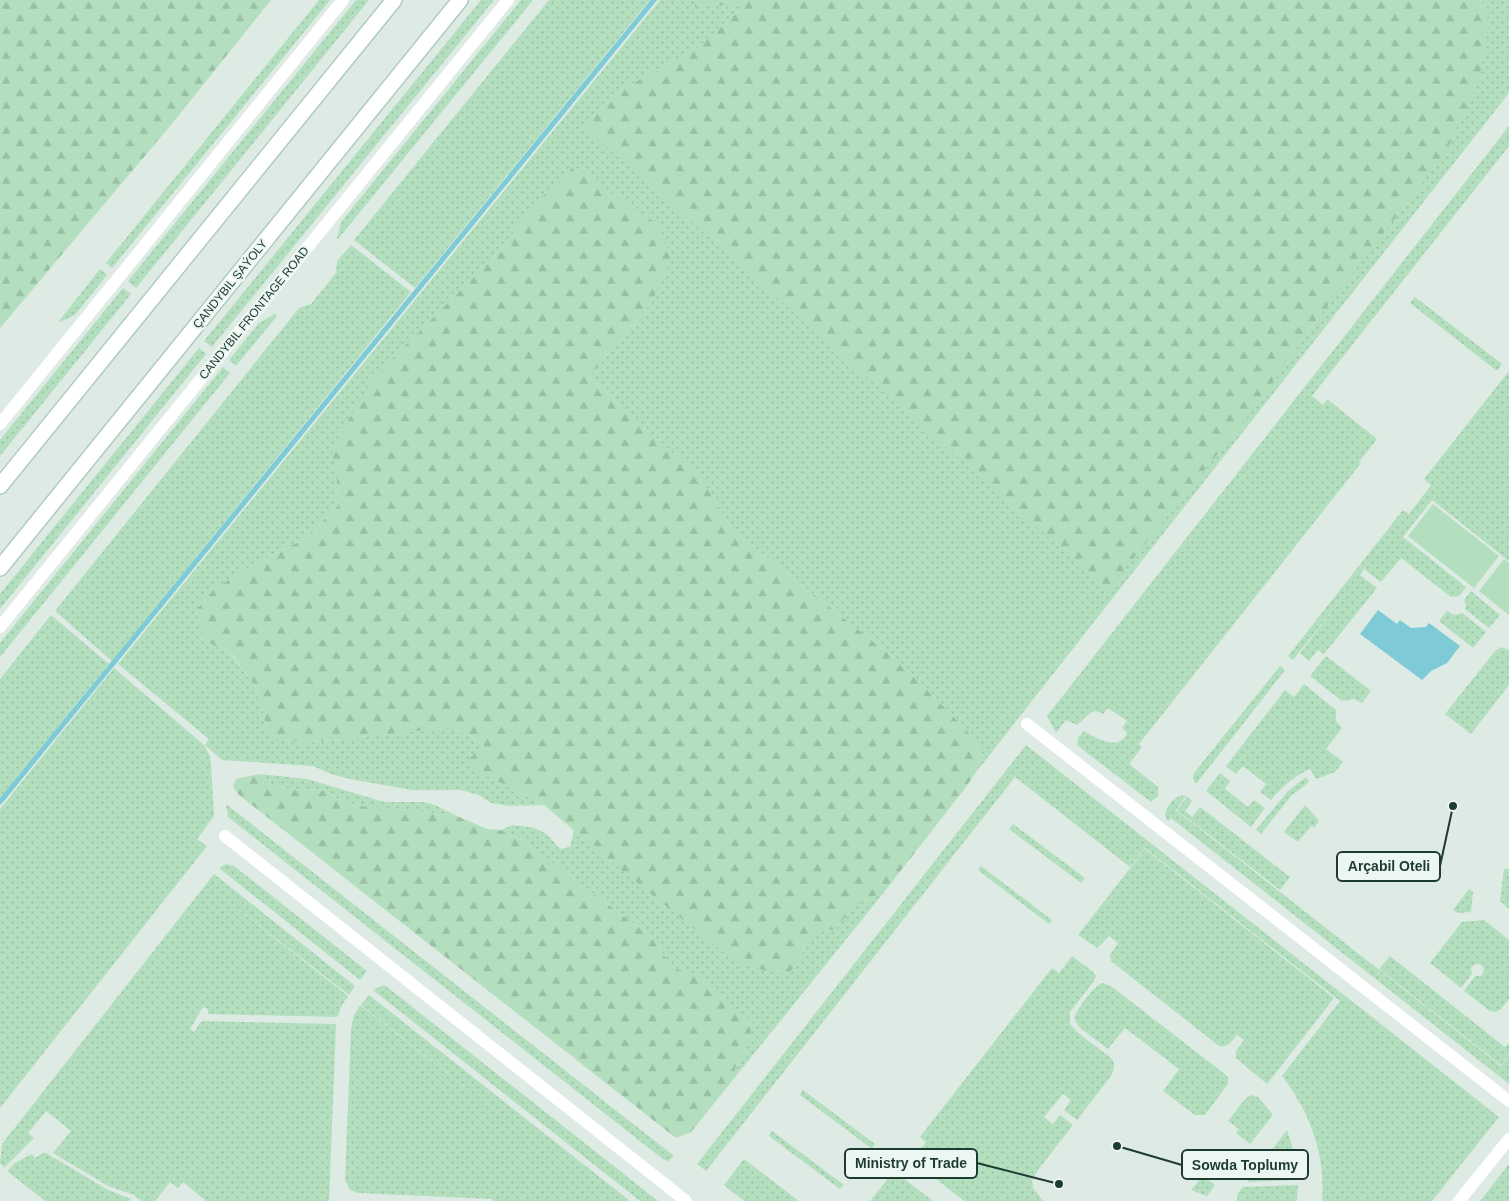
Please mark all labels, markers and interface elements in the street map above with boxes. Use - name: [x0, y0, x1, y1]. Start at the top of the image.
- street label: ÇANDYBIL ŞAÝOLY: [189, 236, 270, 331]
- street label: CANDYBIL FRONTAGE ROAD: [196, 244, 312, 382]
- callout: Arçabil Oteli: [1337, 852, 1440, 881]
- text: Arçabil Oteli: [1348, 858, 1430, 874]
- callout: Ministry of Trade: [845, 1149, 977, 1178]
- callout: Sowda Toplumy: [1182, 1150, 1308, 1179]
- text: Ministry of Trade: [855, 1155, 967, 1171]
- text: Sowda Toplumy: [1192, 1157, 1298, 1173]

